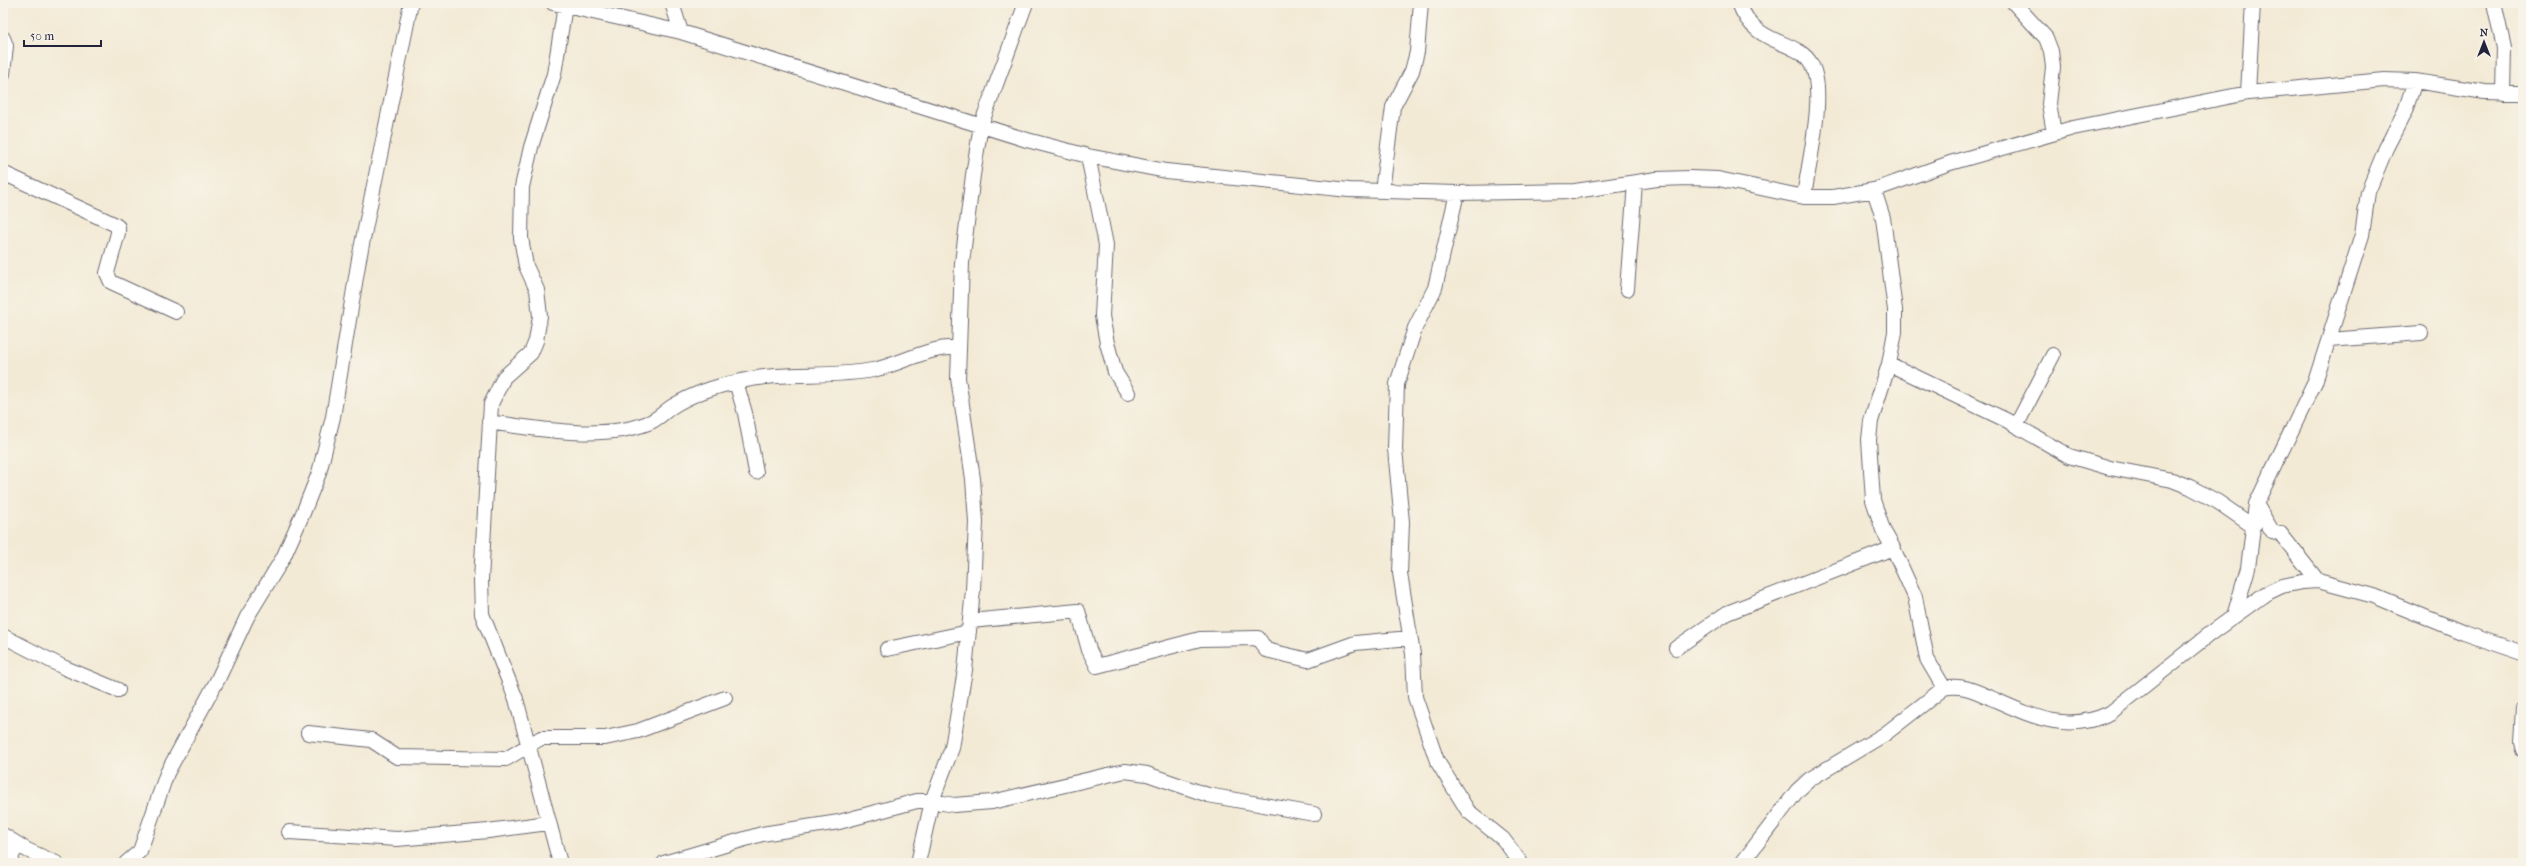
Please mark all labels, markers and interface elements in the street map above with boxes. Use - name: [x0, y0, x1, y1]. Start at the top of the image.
- scale bar: [24, 22, 101, 48]
- north arrow: [2464, 22, 2504, 62]
- text: N: [2480, 26, 2489, 39]
- text: 50 m: [30, 29, 54, 43]

